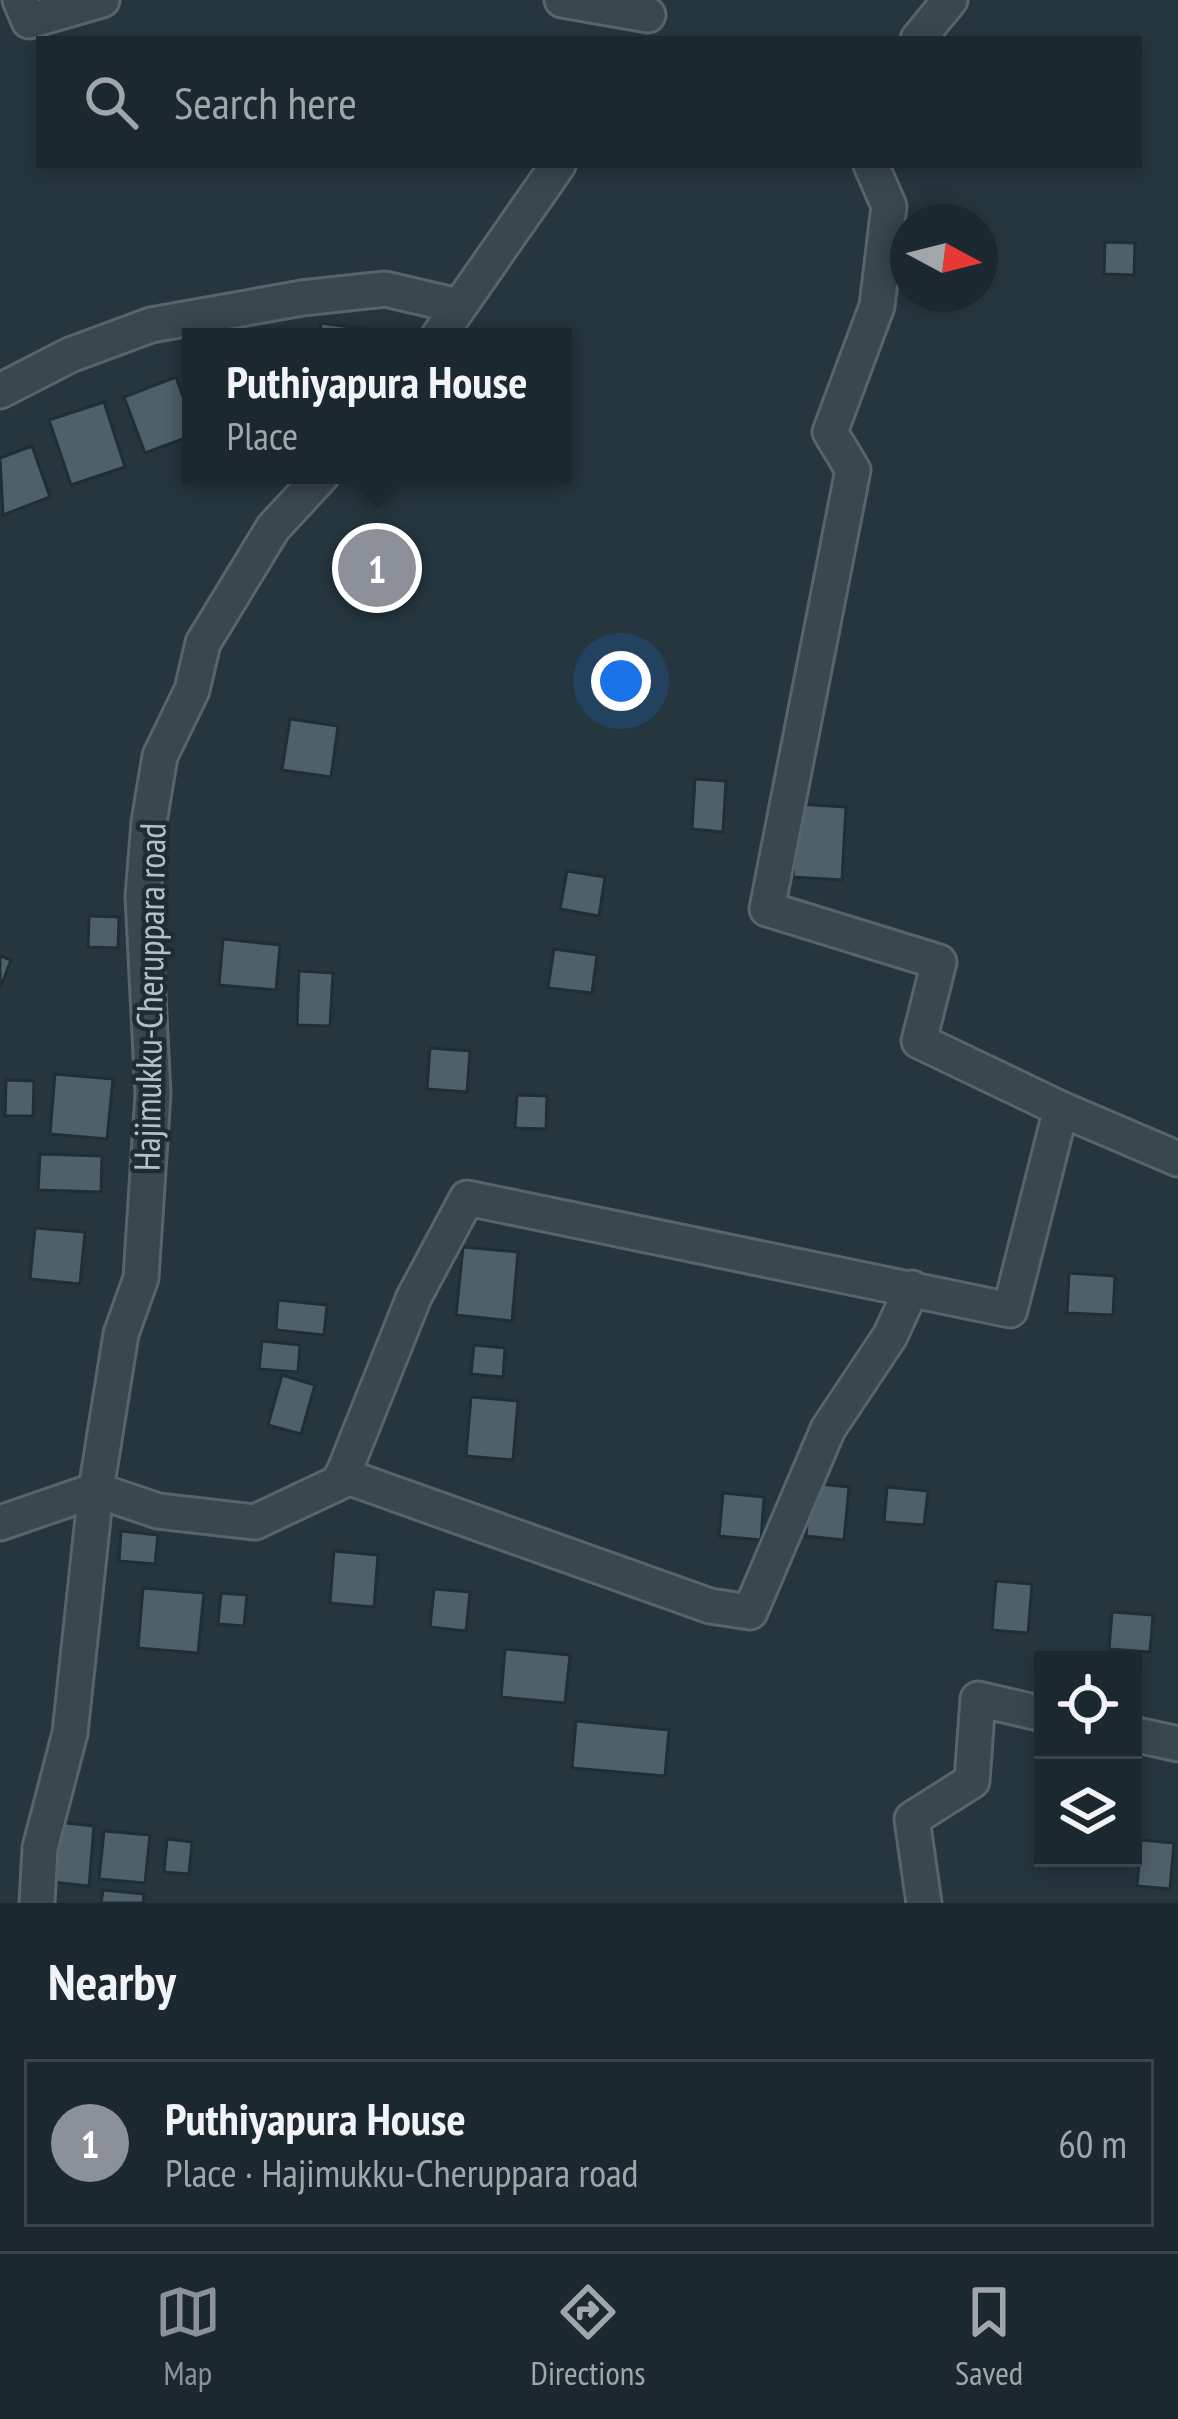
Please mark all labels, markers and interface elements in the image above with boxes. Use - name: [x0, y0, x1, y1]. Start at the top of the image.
- search box: [36, 36, 1142, 168]
- icon: search: [78, 69, 144, 135]
- text: Search here: [174, 73, 357, 131]
- north arrow: [890, 204, 998, 312]
- popup: [182, 328, 572, 484]
- text: Puthiyapura House: [227, 352, 527, 410]
- text: Place: [227, 410, 298, 461]
- pin: 1: [338, 523, 416, 613]
- your location: [591, 651, 651, 711]
- street label: Hajimukku-Cheruppara road: [122, 823, 176, 1171]
- map controls: [1034, 1651, 1142, 1867]
- button: locate: [1034, 1651, 1142, 1759]
- button: layers: [1034, 1759, 1142, 1867]
- text: Nearby: [48, 1948, 176, 2014]
- text: Puthiyapura House: [165, 2089, 466, 2147]
- text: 1: [81, 2118, 99, 2169]
- text: 60 m: [1058, 2118, 1127, 2169]
- text: Place · Hajimukku-Cheruppara road: [165, 2147, 639, 2198]
- tab: Map: [155, 2279, 221, 2394]
- tab: Directions: [531, 2279, 645, 2394]
- tab: Saved: [955, 2279, 1023, 2394]

